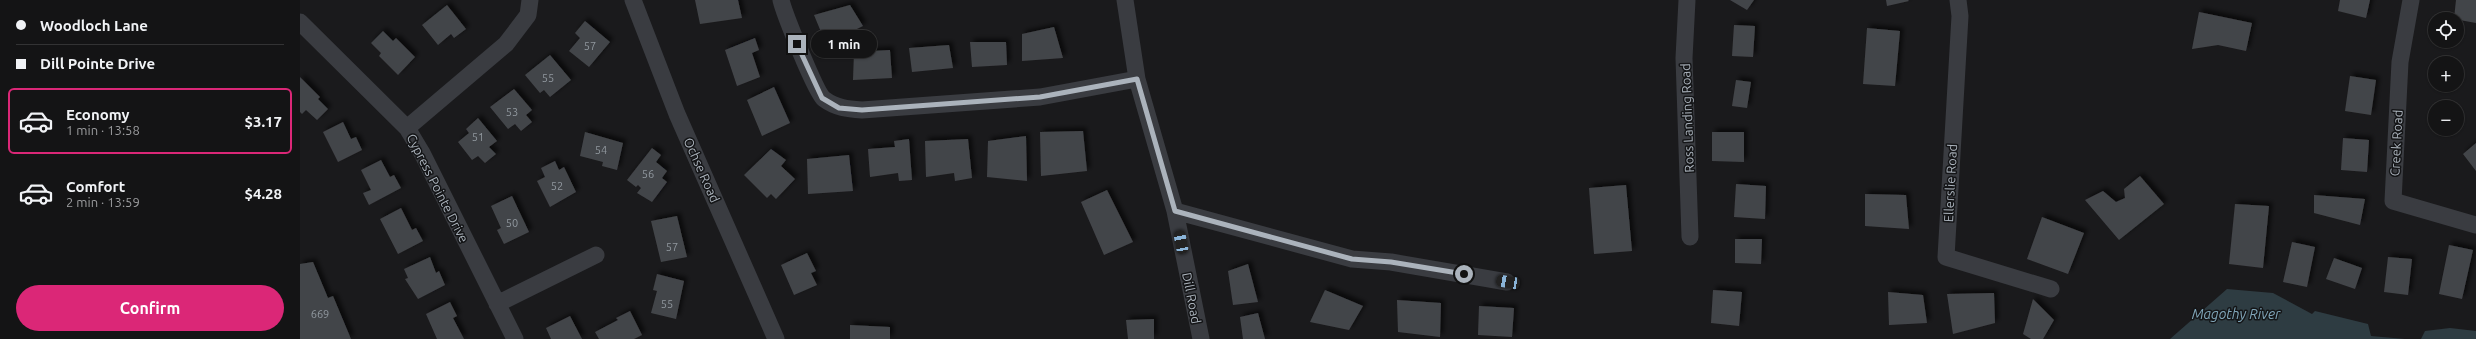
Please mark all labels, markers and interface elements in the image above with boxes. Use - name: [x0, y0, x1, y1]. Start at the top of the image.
- map controls: [2428, 12, 2464, 136]
- button: locate: [2428, 12, 2464, 48]
- text: Woodloch Lane: [40, 17, 148, 34]
- callout: 1 min: [811, 30, 877, 58]
- route end: [788, 35, 806, 53]
- text: 1 min: [828, 37, 860, 51]
- house number: 57: [584, 40, 596, 52]
- text: Dill Pointe Drive: [40, 55, 155, 72]
- button: +: [2428, 56, 2464, 92]
- street label: Ross Landing Road: [1678, 63, 1696, 173]
- house number: 55: [542, 72, 554, 84]
- button: −: [2428, 100, 2464, 136]
- icon: car: [18, 103, 54, 139]
- text: Economy: [66, 106, 130, 123]
- house number: 53: [506, 106, 518, 118]
- street label: Creek Road: [2387, 109, 2405, 177]
- text: $3.17: [244, 113, 282, 130]
- text: 1 min · 13:58: [66, 123, 140, 137]
- street label: Cypress Pointe Drive: [405, 131, 471, 245]
- house number: 51: [472, 131, 484, 143]
- street label: Ochse Road: [682, 135, 722, 205]
- street label: Ellerslie Road: [1941, 143, 1959, 223]
- house number: 54: [595, 144, 607, 156]
- house number: 56: [642, 168, 654, 180]
- icon: car: [18, 175, 54, 211]
- text: Comfort: [66, 178, 125, 195]
- house number: 52: [551, 180, 563, 192]
- text: $4.28: [244, 185, 282, 202]
- text: 2 min · 13:59: [66, 195, 140, 209]
- house number: 50: [506, 217, 518, 229]
- car: [1173, 229, 1189, 255]
- house number: 57: [666, 241, 678, 253]
- route start: [1455, 265, 1473, 283]
- street label: Dill Road: [1180, 271, 1204, 325]
- car: [1495, 274, 1521, 290]
- button: Confirm: [16, 285, 284, 331]
- house number: 55: [661, 298, 673, 310]
- water label: Magothy River: [2192, 306, 2281, 322]
- house number: 669: [311, 308, 329, 320]

